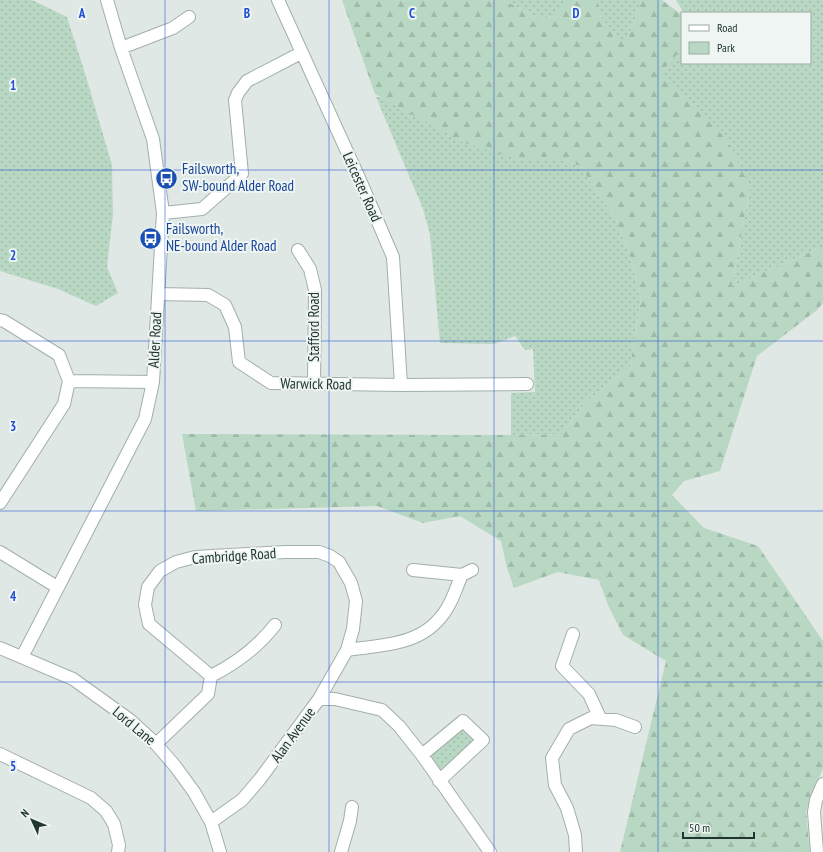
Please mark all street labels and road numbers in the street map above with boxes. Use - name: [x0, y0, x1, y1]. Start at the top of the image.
- street label: Leicester Road: [339, 149, 386, 225]
- street label: Stafford Road: [304, 292, 323, 362]
- street label: Alder Road: [144, 311, 165, 369]
- street label: Warwick Road: [280, 373, 352, 394]
- street label: Cambridge Road: [191, 543, 277, 568]
- street label: Lord Lane: [109, 702, 160, 749]
- street label: Alan Avenue: [266, 703, 319, 766]

